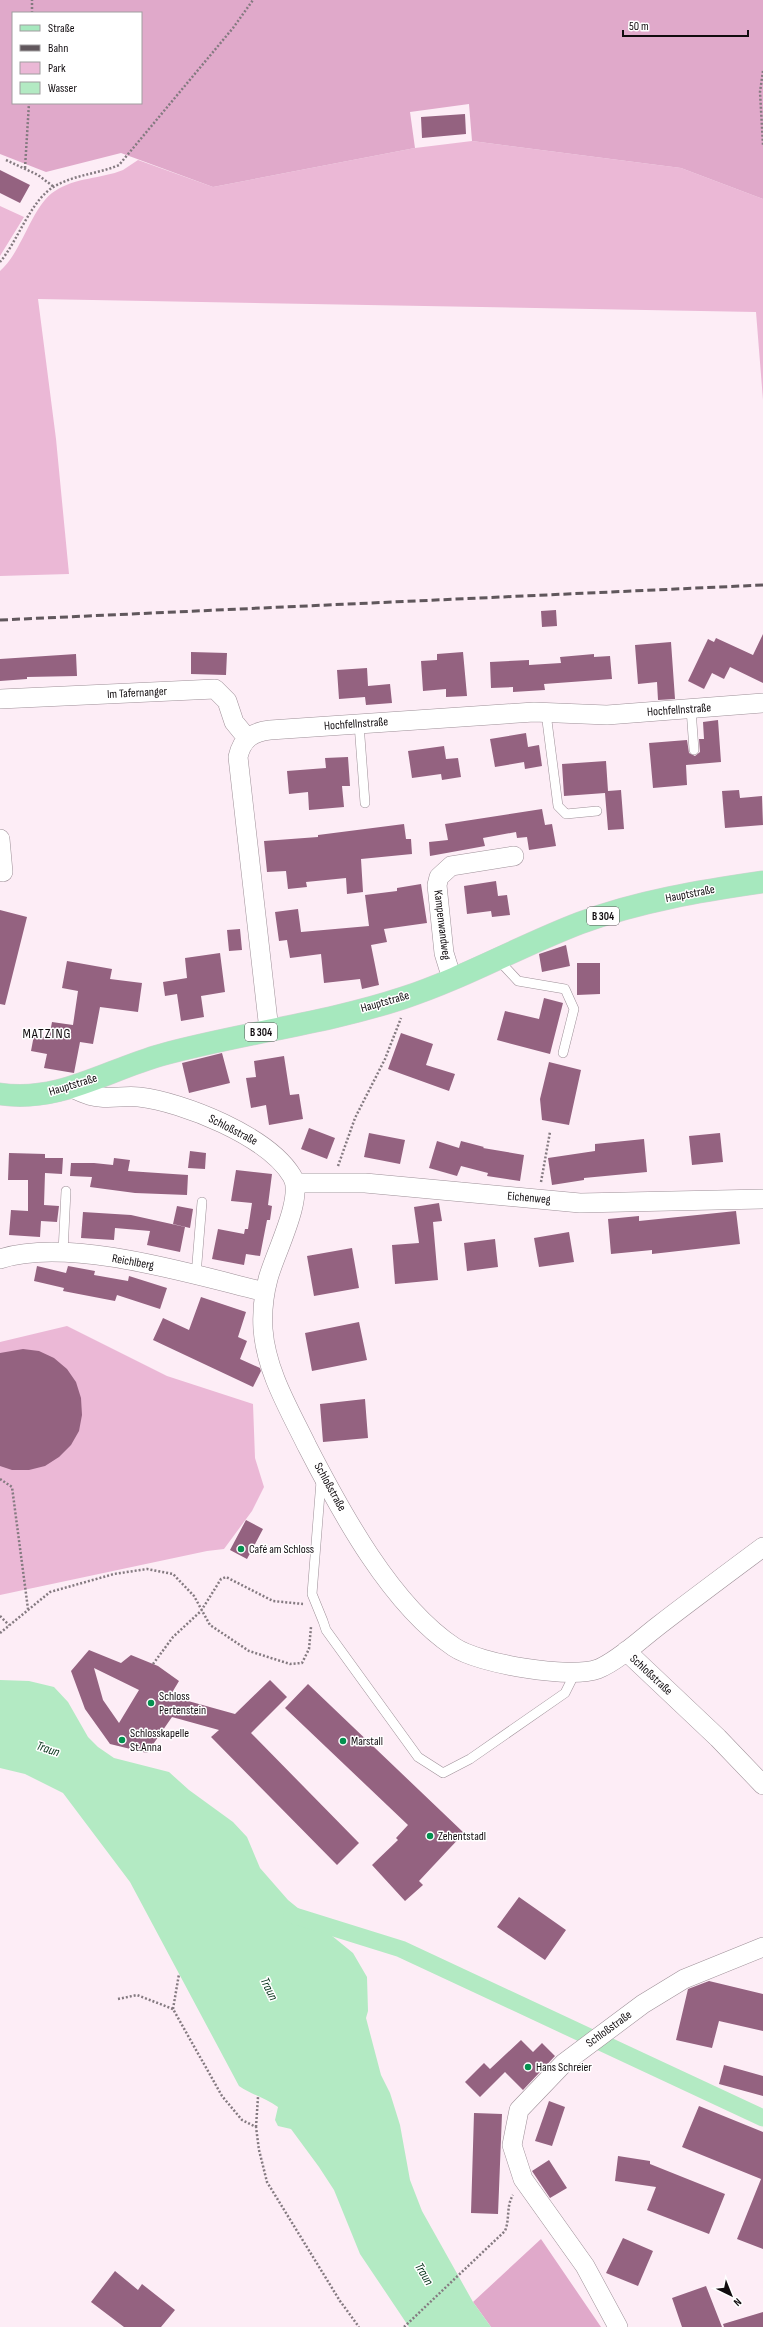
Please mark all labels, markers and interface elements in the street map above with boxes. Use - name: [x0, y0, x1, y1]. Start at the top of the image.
- legend: [12, 12, 142, 104]
- scale bar: [623, 12, 748, 38]
- text: 50 m: [629, 19, 649, 34]
- text: Straße: [48, 21, 75, 36]
- text: Bahn: [48, 41, 68, 56]
- text: Park: [48, 61, 66, 76]
- text: Wasser: [48, 81, 77, 96]
- street label: Im Tafernanger: [107, 684, 168, 702]
- street label: Hochfellnstraße: [646, 700, 712, 720]
- street label: Hochfellnstraße: [323, 714, 389, 734]
- street label: Hauptstraße: [664, 882, 716, 906]
- street label: Kampenwandweg: [430, 889, 454, 961]
- road number: B 304: [587, 907, 619, 925]
- street label: Hauptstraße: [359, 988, 411, 1016]
- road number: B 304: [245, 1023, 277, 1041]
- district label: MATZING: [22, 1025, 72, 1042]
- street label: Hauptstraße: [47, 1070, 99, 1099]
- street label: Schloßstraße: [206, 1111, 260, 1149]
- street label: Eichenweg: [507, 1189, 551, 1207]
- street label: Reichlberg: [111, 1251, 155, 1273]
- street label: Schloßstraße: [311, 1460, 349, 1514]
- place label: Café am Schloss: [249, 1542, 314, 1557]
- marker: Café am Schloss: [236, 1544, 246, 1554]
- street label: Schloßstraße: [626, 1651, 676, 1699]
- place label: Schloss Pertenstein: [159, 1689, 206, 1718]
- marker: Schloss Pertenstein: [146, 1698, 156, 1708]
- place label: Schlosskapelle St.Anna: [130, 1726, 189, 1755]
- place label: Marstall: [351, 1734, 383, 1749]
- marker: Schlosskapelle St.Anna: [117, 1735, 127, 1745]
- marker: Marstall: [338, 1736, 348, 1746]
- water label: Traun: [34, 1738, 62, 1761]
- place label: Zehentstadl: [438, 1829, 486, 1844]
- marker: Zehentstadl: [425, 1831, 435, 1841]
- water label: Traun: [257, 1975, 282, 2004]
- street label: Schloßstraße: [583, 2007, 635, 2051]
- place label: Hans Schreier: [536, 2060, 592, 2075]
- marker: Hans Schreier: [523, 2062, 533, 2072]
- water label: Traun: [411, 2260, 437, 2289]
- north arrow: [711, 2275, 751, 2315]
- text: N: [731, 2295, 744, 2309]

